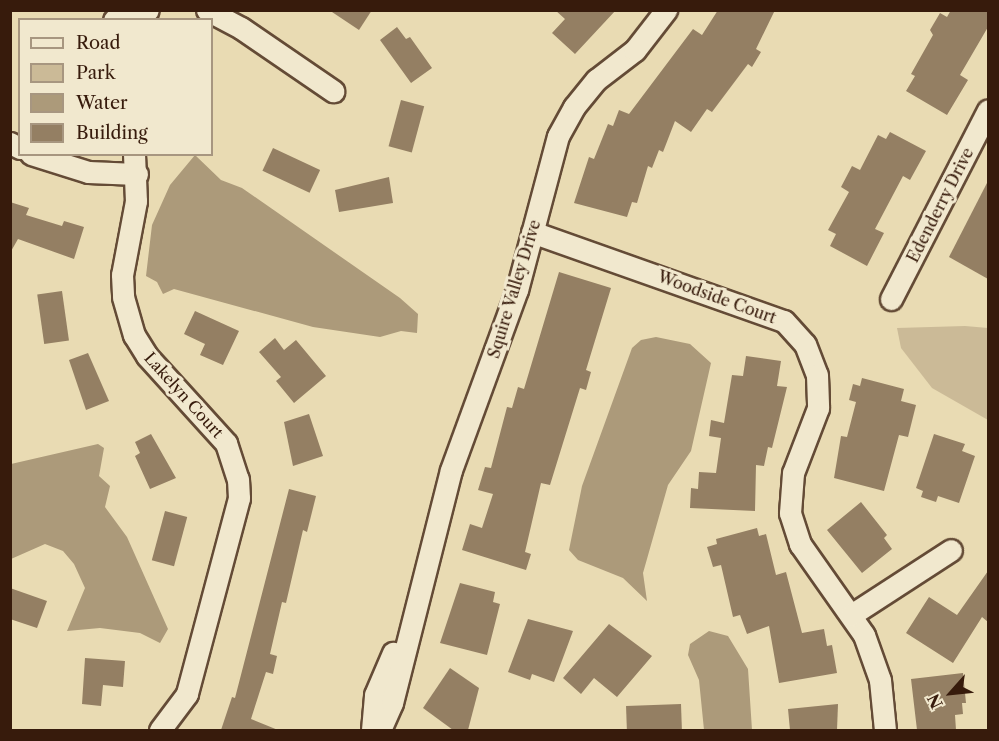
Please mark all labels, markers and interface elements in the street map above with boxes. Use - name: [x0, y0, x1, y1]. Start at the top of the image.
- legend: [18, 18, 213, 156]
- text: Road: [76, 32, 121, 54]
- text: Park: [76, 62, 115, 84]
- text: Water: [76, 92, 128, 114]
- text: Building: [76, 122, 148, 144]
- street label: Edenderry Drive: [903, 144, 977, 266]
- street label: Squire Valley Drive: [484, 217, 544, 361]
- street label: Woodside Court: [655, 267, 779, 327]
- street label: Lakelyn Court: [140, 348, 228, 442]
- north arrow: [921, 663, 981, 723]
- text: N: [923, 690, 947, 712]

